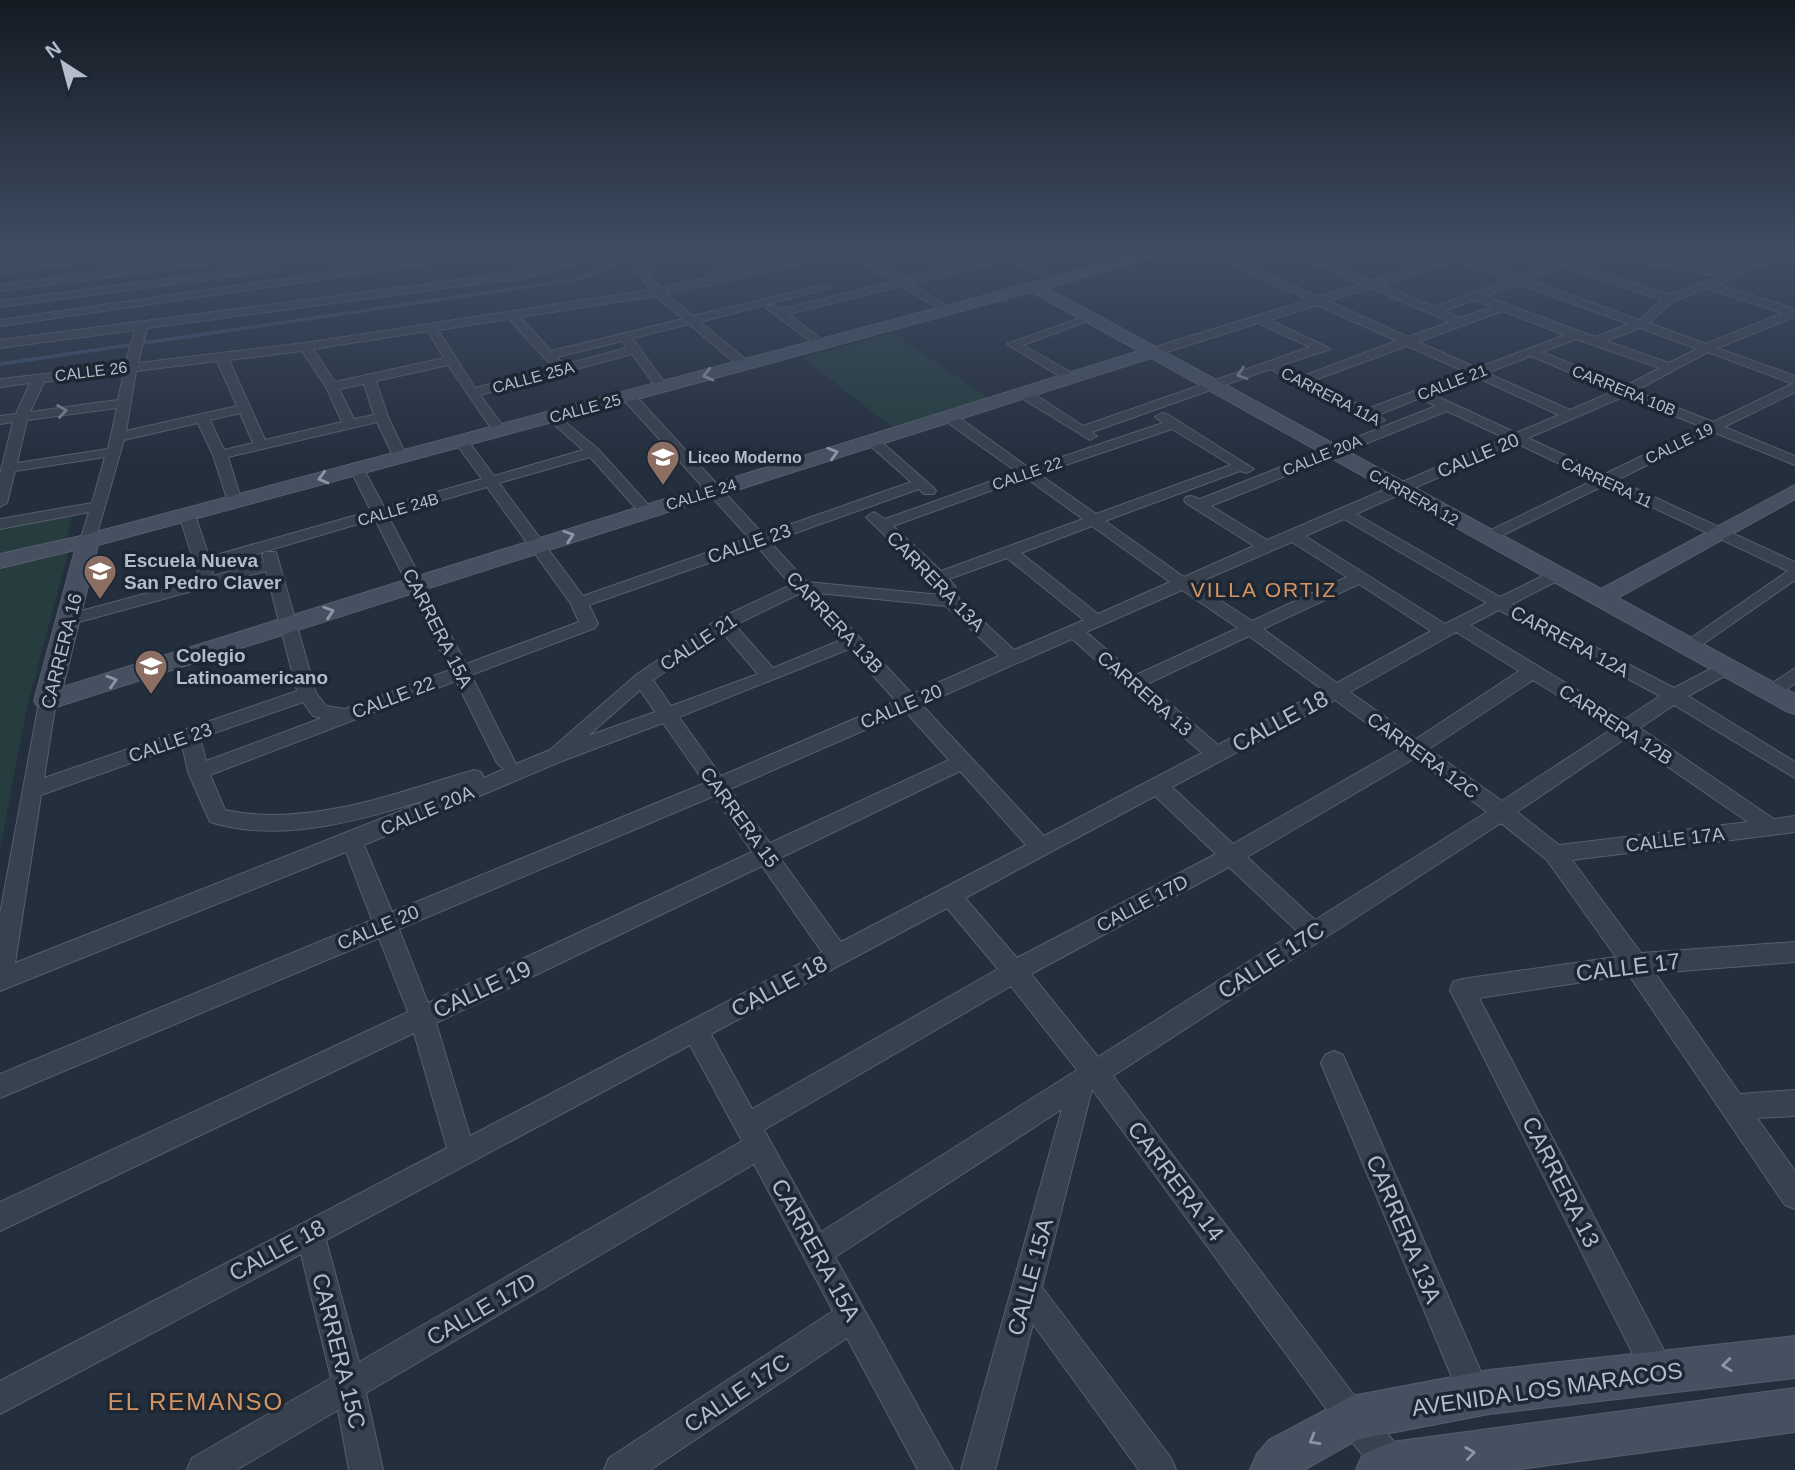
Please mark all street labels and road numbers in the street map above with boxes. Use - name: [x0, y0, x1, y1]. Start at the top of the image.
- street label: CALLE 25A: [491, 358, 576, 397]
- street label: CALLE 26: [54, 359, 128, 384]
- street label: CALLE 21: [1415, 361, 1489, 403]
- street label: CARRERA 10B: [1570, 362, 1678, 419]
- street label: CARRERA 11A: [1278, 364, 1384, 429]
- street label: CALLE 25: [548, 391, 623, 426]
- street label: CALLE 19: [1643, 420, 1716, 467]
- street label: CALLE 20: [1434, 429, 1522, 482]
- street label: CALLE 20A: [1280, 432, 1364, 479]
- street label: CALLE 22: [990, 454, 1065, 493]
- street label: CARRERA 11: [1559, 454, 1655, 511]
- street label: CARRERA 12: [1366, 466, 1462, 529]
- street label: CALLE 24: [664, 476, 739, 513]
- street label: CALLE 24B: [356, 490, 441, 529]
- street label: CALLE 23: [705, 519, 794, 568]
- street label: CARRERA 13A: [883, 527, 989, 636]
- street label: CARRERA 15A: [398, 565, 477, 692]
- street label: CARRERA 13B: [782, 567, 887, 677]
- street label: CARRERA 16: [37, 591, 86, 711]
- street label: CARRERA 12A: [1507, 601, 1633, 682]
- street label: CALLE 21: [656, 610, 740, 675]
- street label: CARRERA 13: [1093, 647, 1196, 740]
- street label: CALLE 22: [349, 672, 437, 723]
- street label: CALLE 20: [857, 680, 945, 733]
- street label: CARRERA 12B: [1555, 680, 1676, 769]
- street label: CALLE 18: [1228, 685, 1332, 757]
- street label: CARRERA 12C: [1363, 708, 1482, 803]
- street label: CALLE 23: [126, 718, 215, 767]
- street label: CARRERA 15: [696, 763, 783, 871]
- street label: CALLE 20A: [377, 781, 477, 840]
- street label: CALLE 17A: [1625, 823, 1726, 856]
- street label: CALLE 17D: [1093, 871, 1191, 936]
- street label: CALLE 20: [334, 901, 422, 954]
- street label: CALLE 17C: [1213, 916, 1329, 1004]
- street label: CALLE 17: [1574, 948, 1682, 986]
- street label: CALLE 18: [727, 950, 831, 1022]
- street label: CALLE 19: [429, 955, 535, 1023]
- street label: CARRERA 13: [1517, 1112, 1605, 1252]
- street label: CARRERA 14: [1123, 1116, 1230, 1246]
- street label: CARRERA 13A: [1361, 1151, 1447, 1308]
- street label: CARRERA 15A: [766, 1174, 866, 1326]
- street label: CALLE 18: [225, 1214, 329, 1286]
- street label: CALLE 15A: [1002, 1215, 1058, 1338]
- street label: CALLE 17D: [422, 1267, 540, 1351]
- street label: CARRERA 15C: [307, 1270, 371, 1432]
- street label: CALLE 17C: [679, 1348, 795, 1438]
- street label: AVENIDA LOS MARACOS: [1410, 1357, 1684, 1421]

